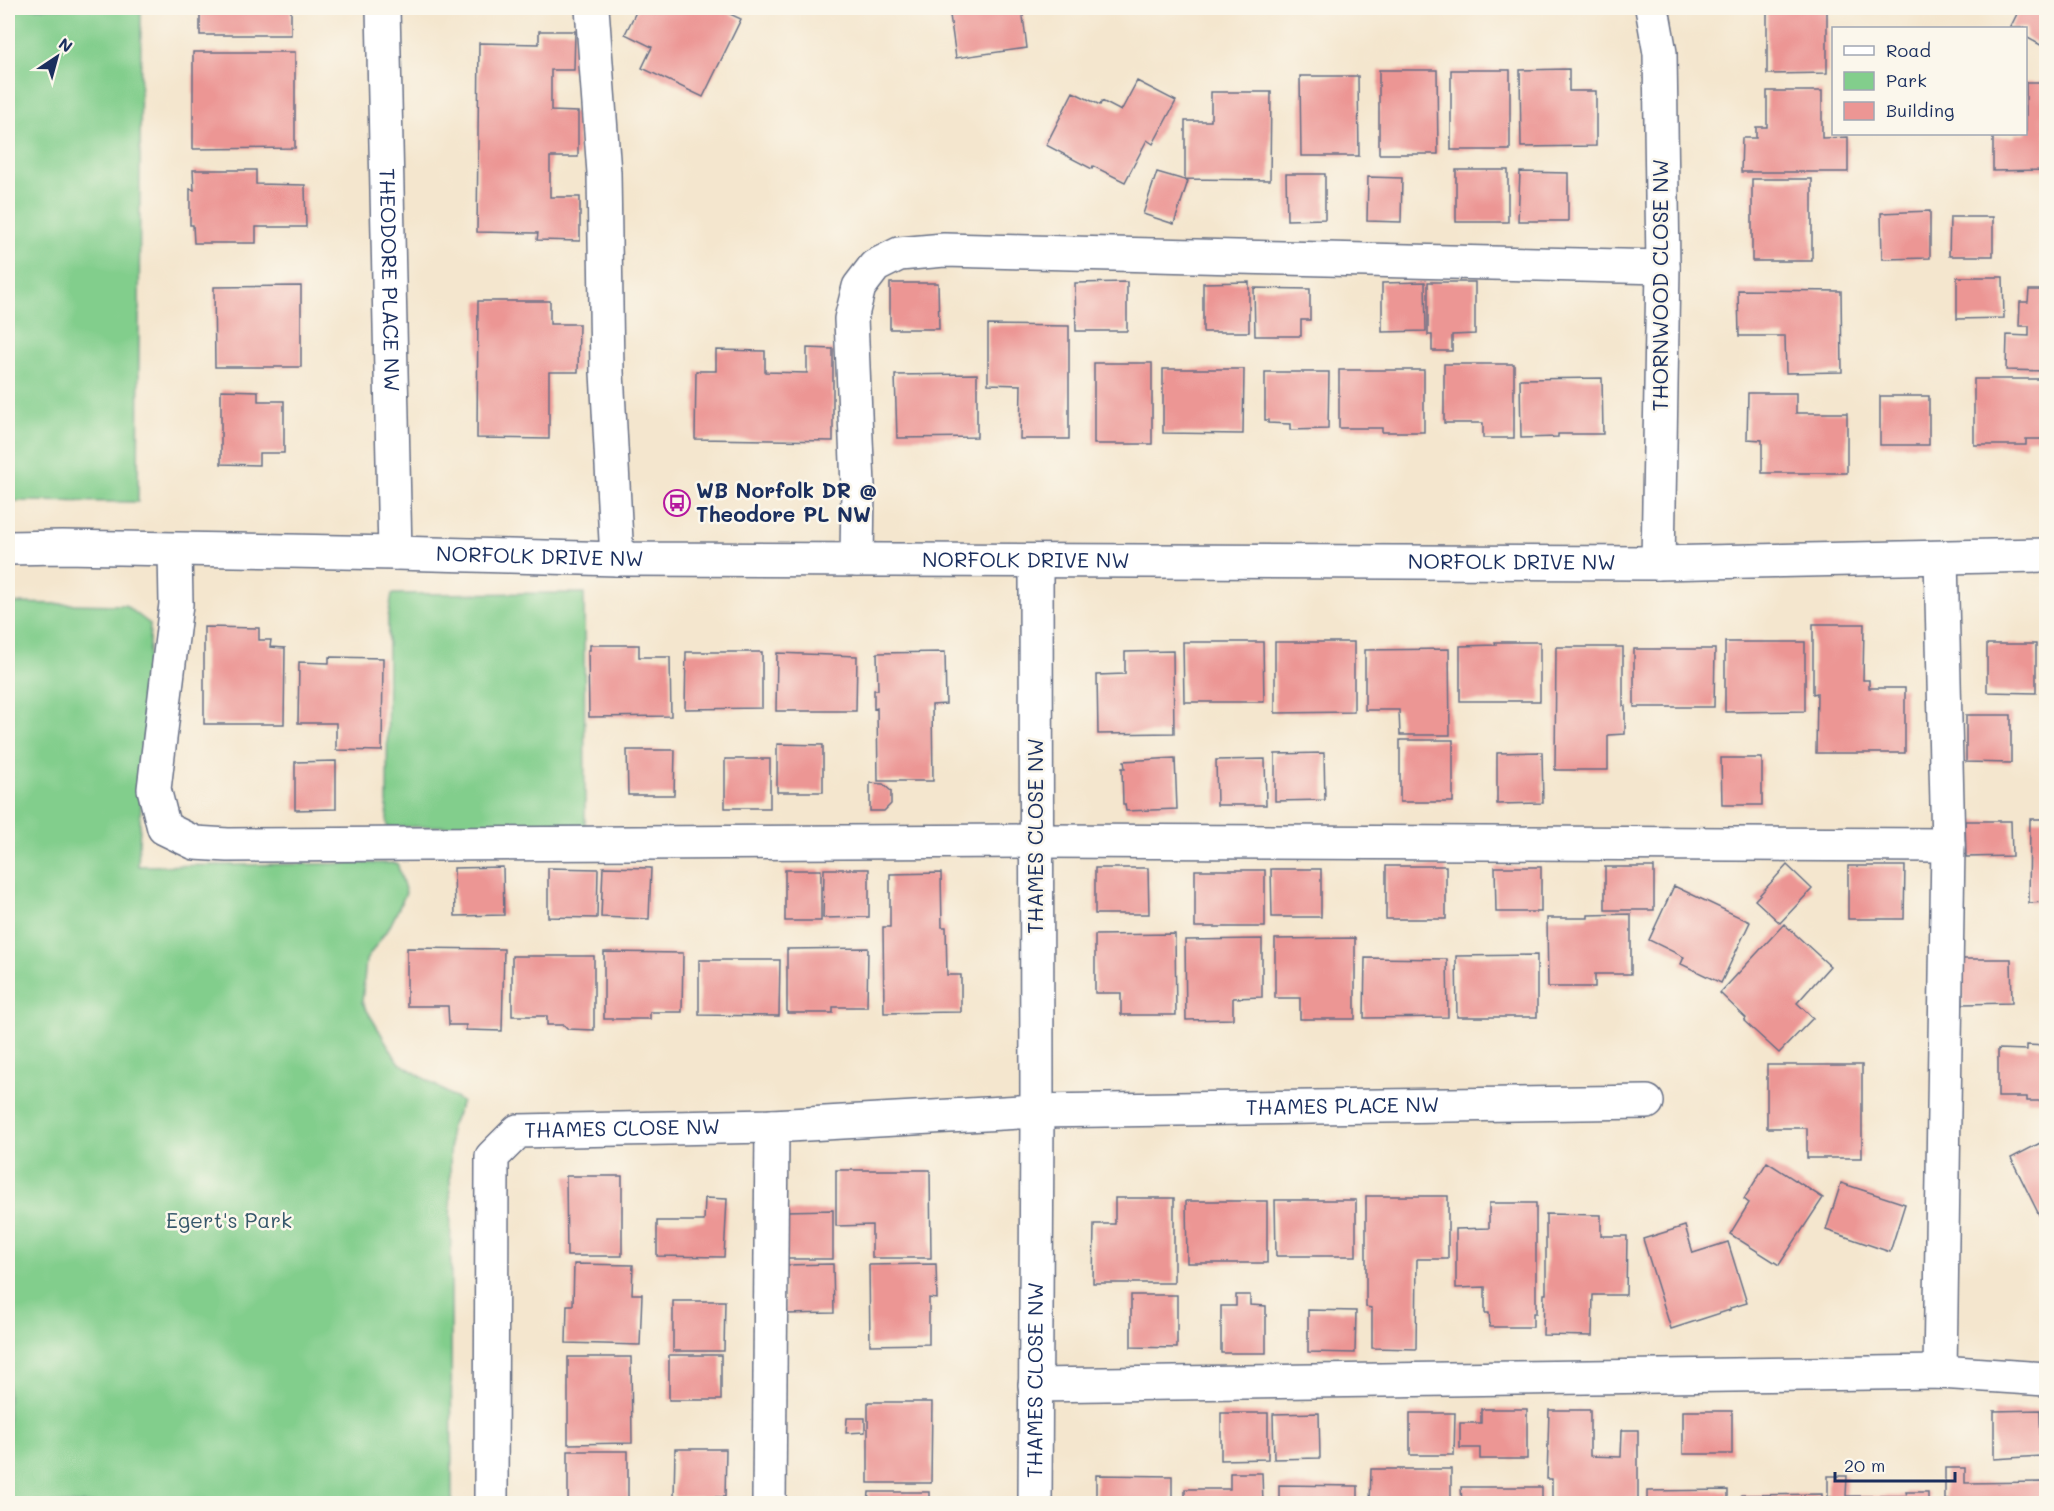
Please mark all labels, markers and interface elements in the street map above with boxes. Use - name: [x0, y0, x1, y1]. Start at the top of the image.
- north arrow: [27, 27, 87, 87]
- legend: [1832, 27, 2027, 135]
- text: N: [55, 32, 77, 57]
- text: Road: [1886, 38, 1931, 62]
- text: Park: [1886, 68, 1927, 92]
- text: Building: [1886, 98, 1954, 122]
- street label: THORNWOOD CLOSE NW: [1646, 159, 1673, 411]
- street label: THEODORE PLACE NW: [375, 168, 406, 392]
- place label: WB Norfolk DR @ Theodore PL NW: [696, 476, 878, 527]
- bus stop icon: WB Norfolk DR @ Theodore PL NW: [662, 488, 692, 518]
- street label: NORFOLK DRIVE NW: [436, 539, 644, 571]
- street label: NORFOLK DRIVE NW: [922, 545, 1130, 573]
- street label: NORFOLK DRIVE NW: [1408, 547, 1616, 575]
- street label: THAMES CLOSE NW: [1021, 738, 1048, 934]
- street label: THAMES PLACE NW: [1246, 1090, 1440, 1120]
- street label: THAMES CLOSE NW: [524, 1112, 720, 1143]
- park label: Egert's Park: [166, 1206, 292, 1233]
- street label: THAMES CLOSE NW: [1020, 1282, 1048, 1478]
- scale bar: [1835, 1445, 1955, 1483]
- text: 20 m: [1844, 1453, 1885, 1477]

